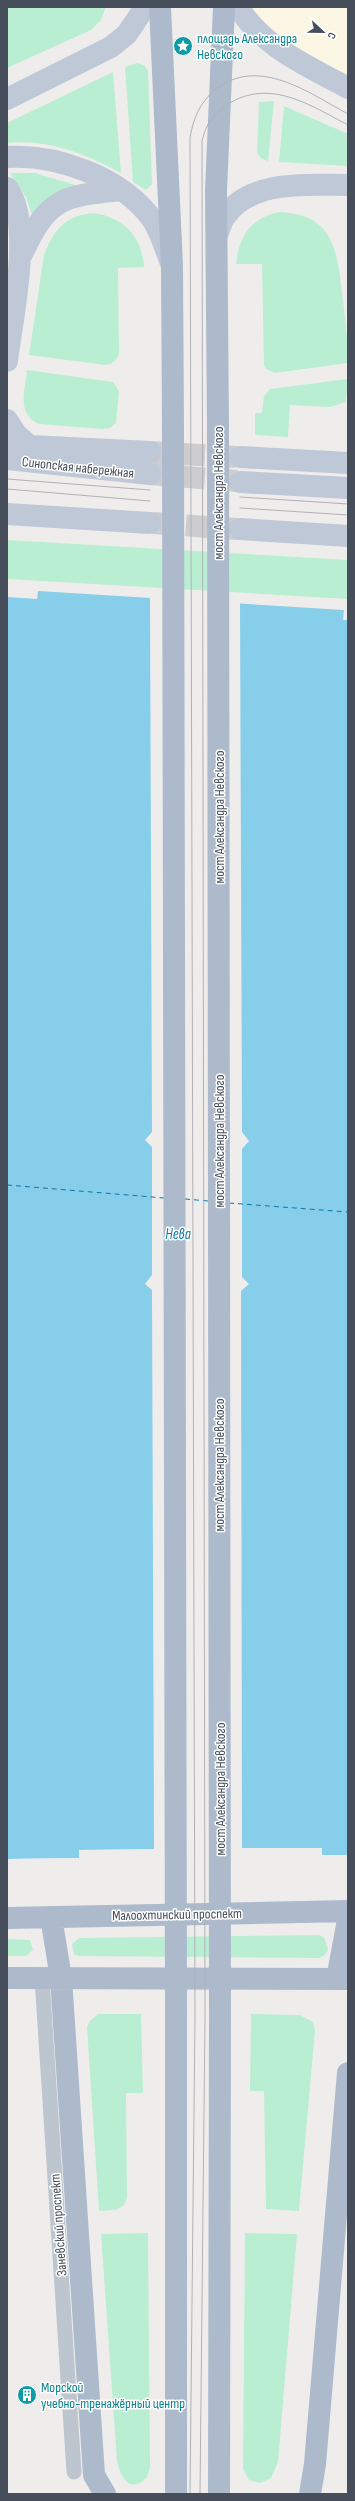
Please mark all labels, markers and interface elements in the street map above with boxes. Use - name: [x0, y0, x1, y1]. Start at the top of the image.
- north arrow: [303, 12, 343, 52]
- place label: площадь Александра Невского: [197, 30, 297, 63]
- text: С: [325, 31, 339, 41]
- place icon: площадь Александра Невского: [172, 35, 194, 57]
- street label: мост Александра Невского: [210, 426, 227, 560]
- street label: Синопская набережная: [21, 453, 135, 482]
- street label: мост Александра Невского: [211, 750, 228, 884]
- street label: мост Александра Невского: [211, 1074, 228, 1208]
- water label: Нева: [165, 1225, 191, 1244]
- street label: мост Александра Невского: [211, 1398, 228, 1532]
- street label: мост Александра Невского: [212, 1722, 229, 1856]
- street label: Малоохтинский проспект: [112, 1905, 242, 1924]
- street label: Заневский проспект: [46, 2173, 71, 2277]
- place label: Морской учебно-тренажёрный центр: [41, 2379, 185, 2412]
- building icon: Морской учебно-тренажёрный центр: [16, 2384, 38, 2406]

